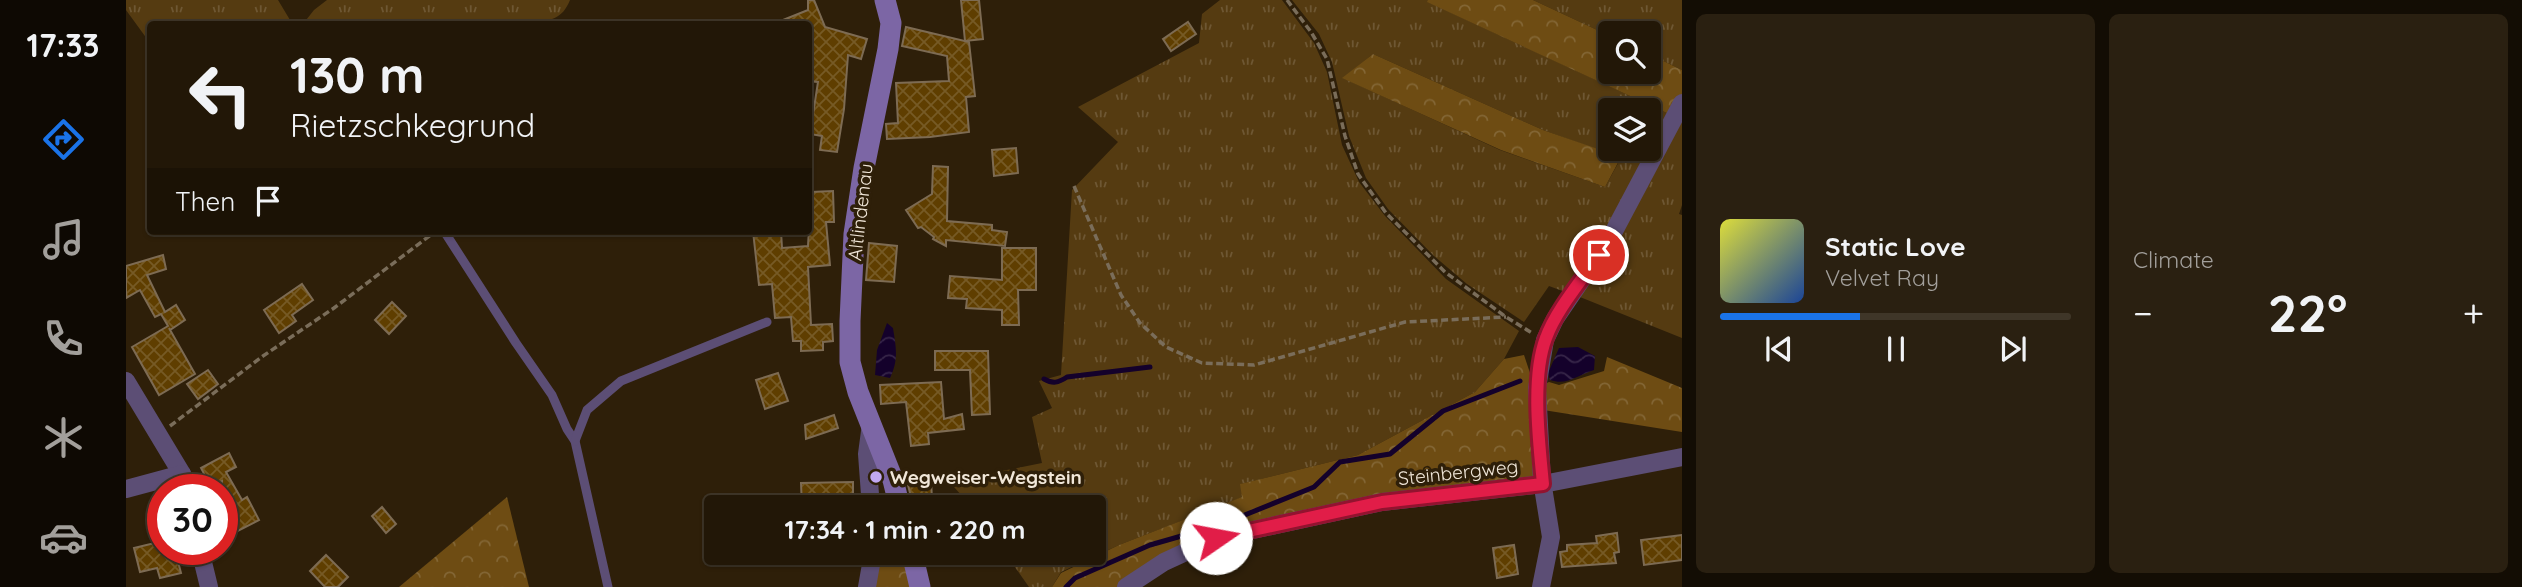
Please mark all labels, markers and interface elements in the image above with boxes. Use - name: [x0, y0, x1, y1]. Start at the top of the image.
- map controls: [1598, 21, 1661, 161]
- button: search: [1598, 21, 1661, 84]
- text: 17:33: [26, 25, 100, 65]
- text: 130 m: [290, 44, 424, 105]
- icon: left: [175, 49, 266, 140]
- button: layers: [1598, 98, 1661, 161]
- text: Rietzschkegrund: [290, 105, 535, 145]
- icon: directions: [39, 115, 88, 164]
- street label: Altlindenau: [842, 162, 878, 262]
- icon: arrive: [249, 182, 287, 220]
- text: Then: [175, 185, 235, 218]
- icon: music: [39, 215, 88, 264]
- pin: [1569, 225, 1629, 285]
- text: Static Love: [1825, 230, 1966, 263]
- icon: arrive: [1580, 236, 1618, 274]
- text: Climate: [2133, 245, 2214, 274]
- text: Velvet Ray: [1825, 263, 1939, 292]
- text: 22°: [2268, 280, 2347, 345]
- text: −: [2133, 289, 2153, 337]
- text: +: [2463, 289, 2484, 337]
- icon: phone: [39, 314, 88, 363]
- icon: previous: [1760, 330, 1798, 368]
- icon: pause: [1877, 330, 1915, 368]
- icon: next: [1994, 330, 2032, 368]
- icon: climate: [39, 413, 88, 462]
- street label: Steinbergweg: [1397, 454, 1519, 490]
- place label: Wegweiser-Wegstein: [890, 465, 1082, 489]
- marker: Wegweiser-Wegstein: [868, 469, 884, 485]
- speed limit sign: 30: [147, 474, 238, 565]
- position arrow: [1179, 501, 1253, 575]
- icon: car: [39, 513, 88, 562]
- text: 17:34 · 1 min · 220 m: [784, 513, 1026, 546]

